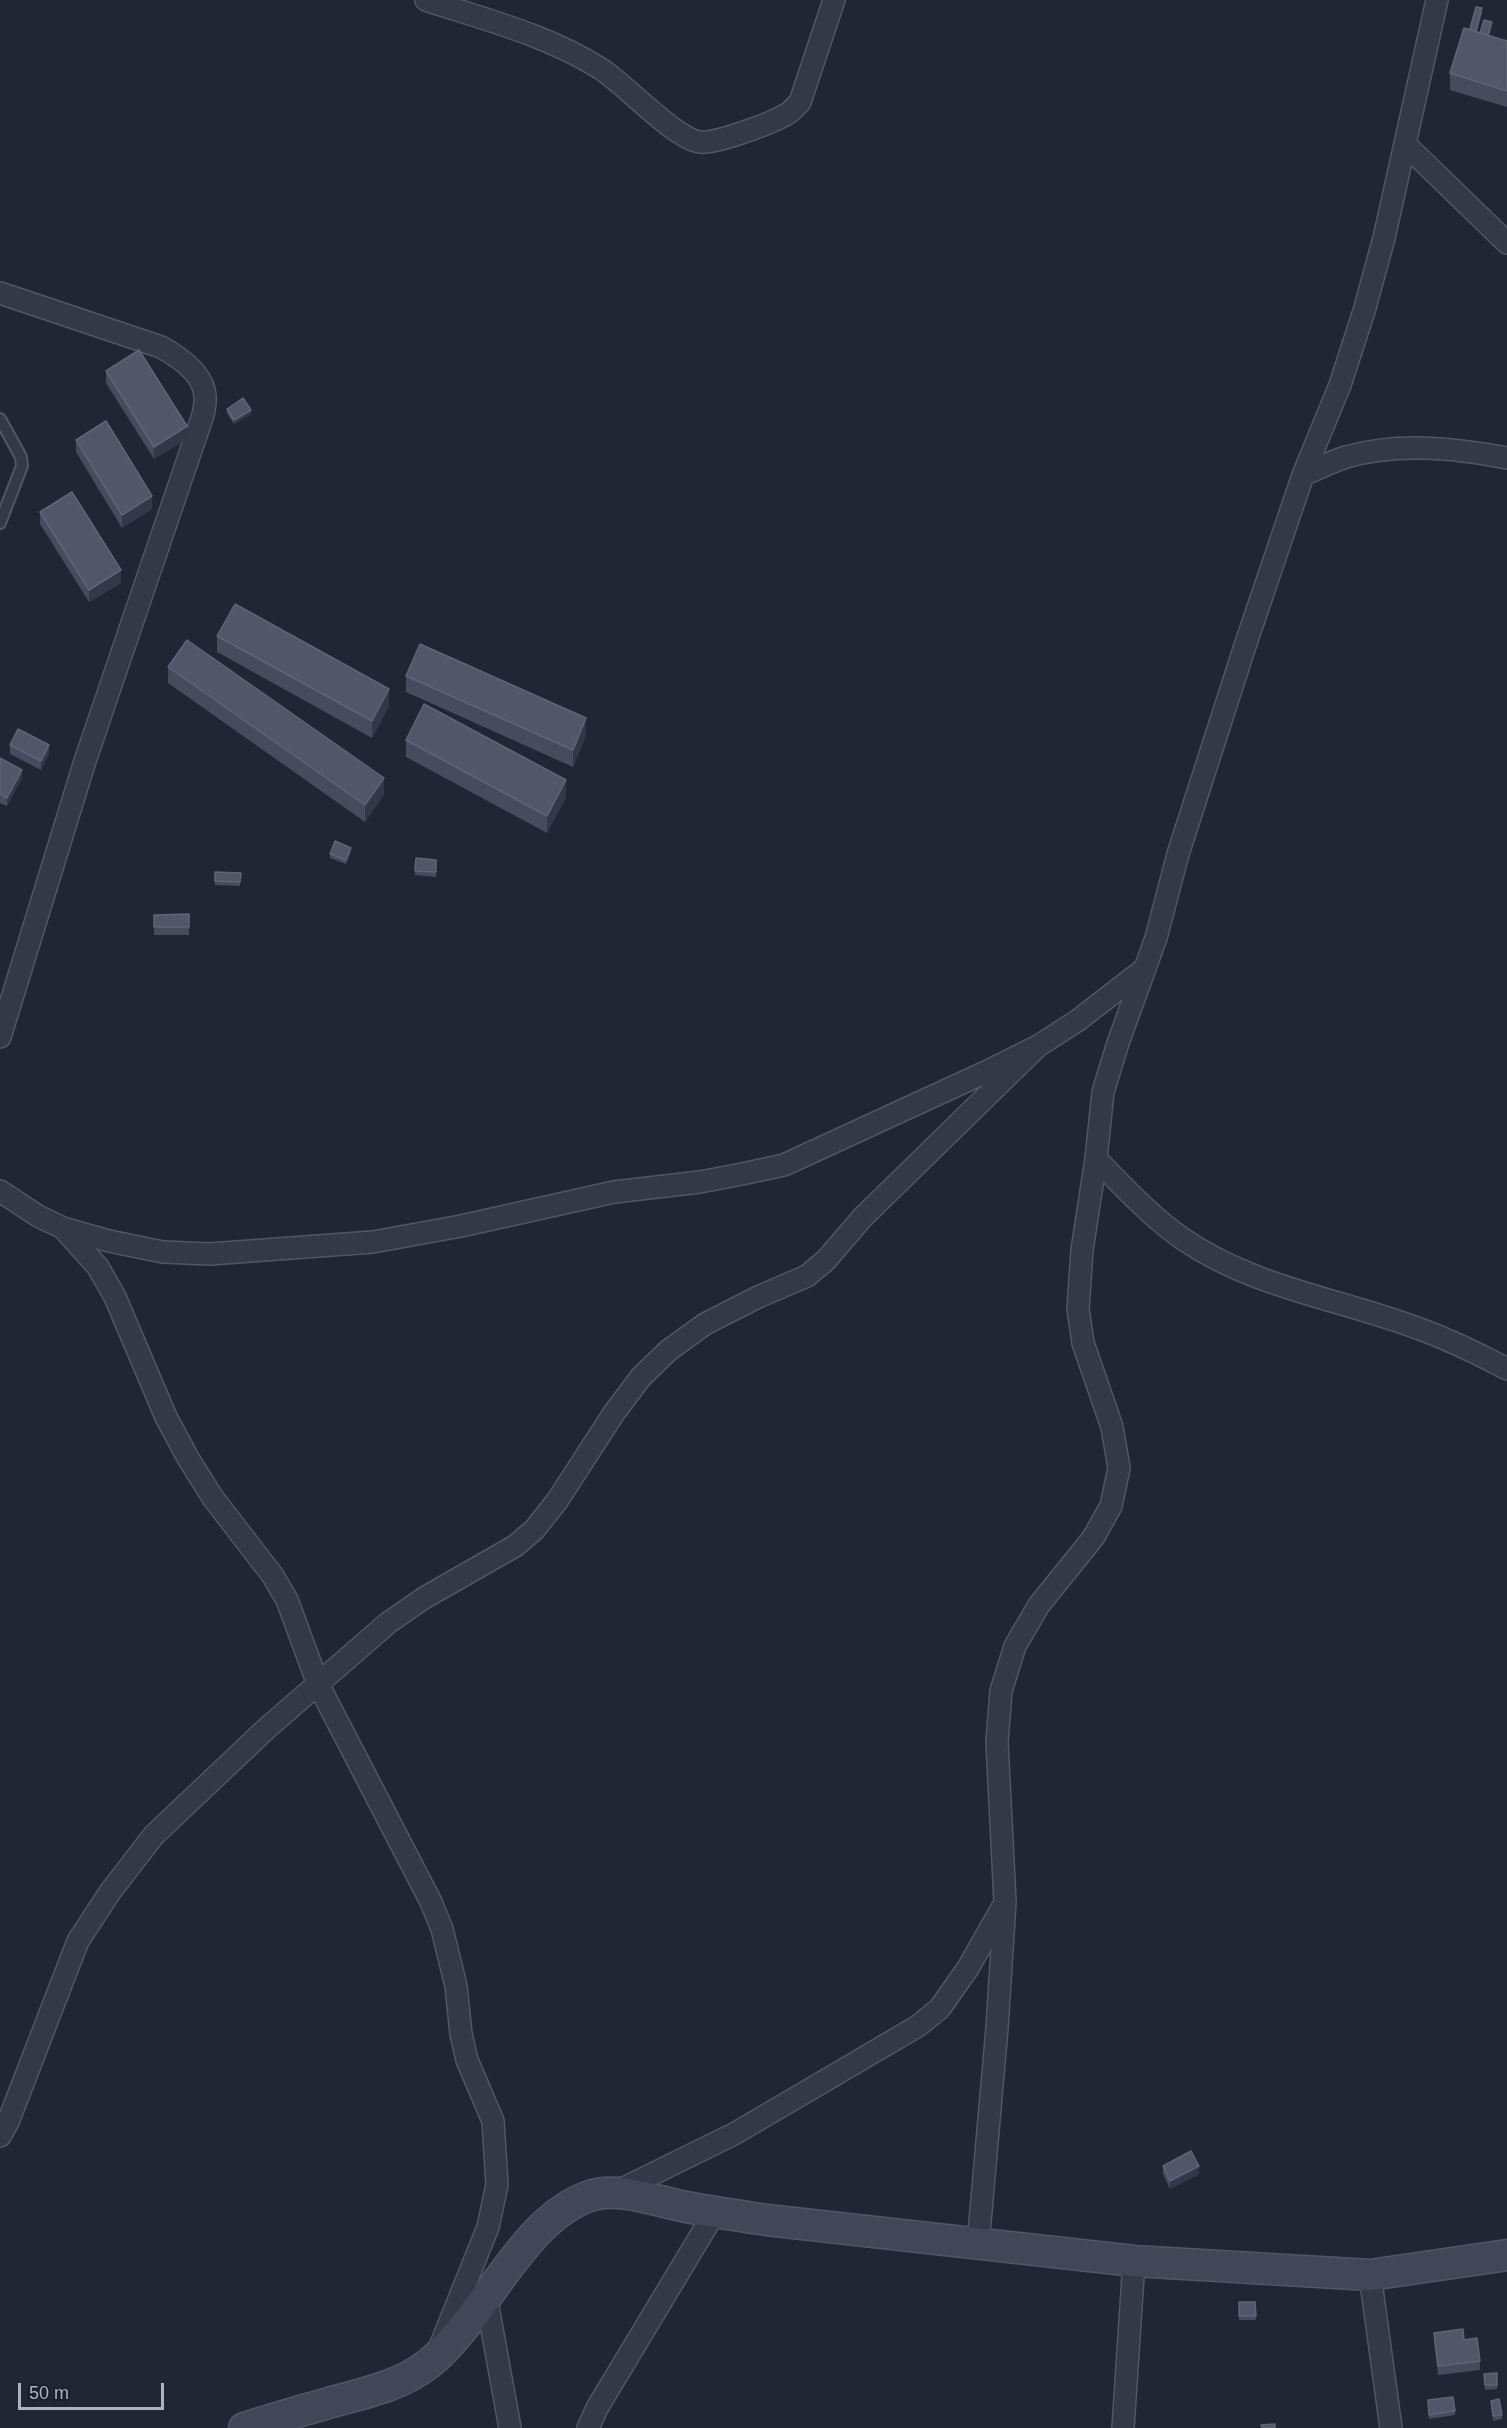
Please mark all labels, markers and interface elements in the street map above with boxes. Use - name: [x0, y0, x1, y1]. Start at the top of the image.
- scale bar: [21, 2371, 166, 2409]
- text: 50 m: [29, 2383, 69, 2403]

